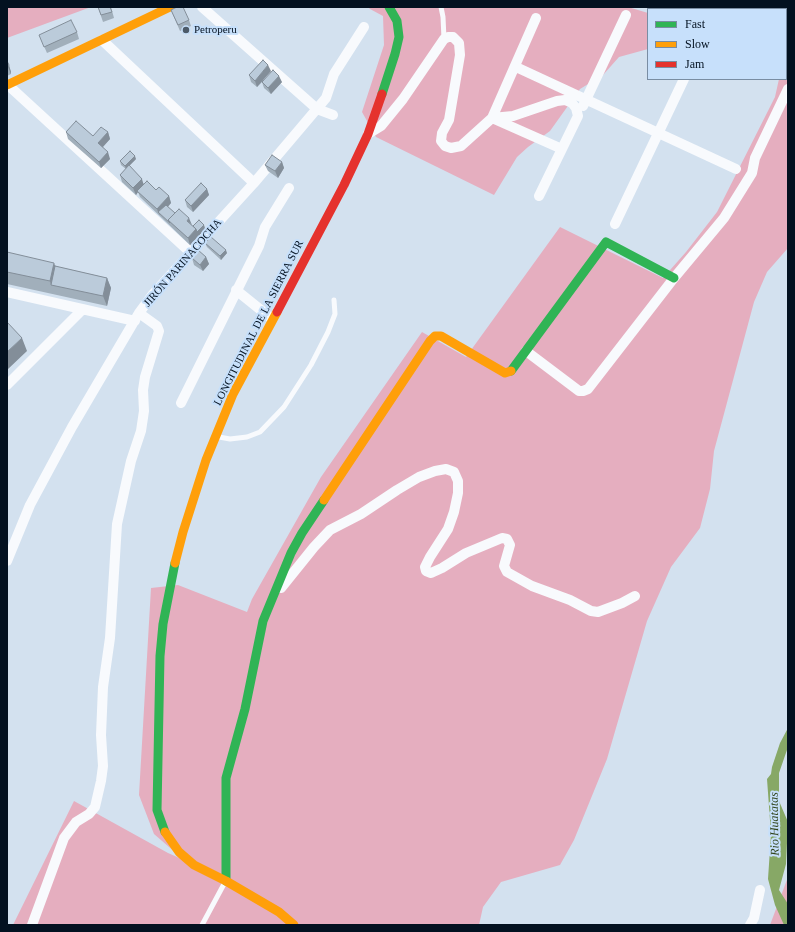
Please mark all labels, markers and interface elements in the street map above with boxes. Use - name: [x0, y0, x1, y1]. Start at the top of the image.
- legend: [647, 8, 787, 80]
- text: Fast: [685, 17, 705, 31]
- place label: Petroperu: [194, 23, 237, 37]
- marker: Petroperu: [181, 25, 191, 35]
- text: Slow: [685, 37, 710, 51]
- text: Jam: [685, 57, 704, 71]
- street label: JIRÓN PARINACOCHA: [141, 216, 225, 310]
- street label: LONGITUDINAL DE LA SIERRA SUR: [211, 238, 307, 408]
- water label: Rio Huatatas: [767, 792, 783, 856]

